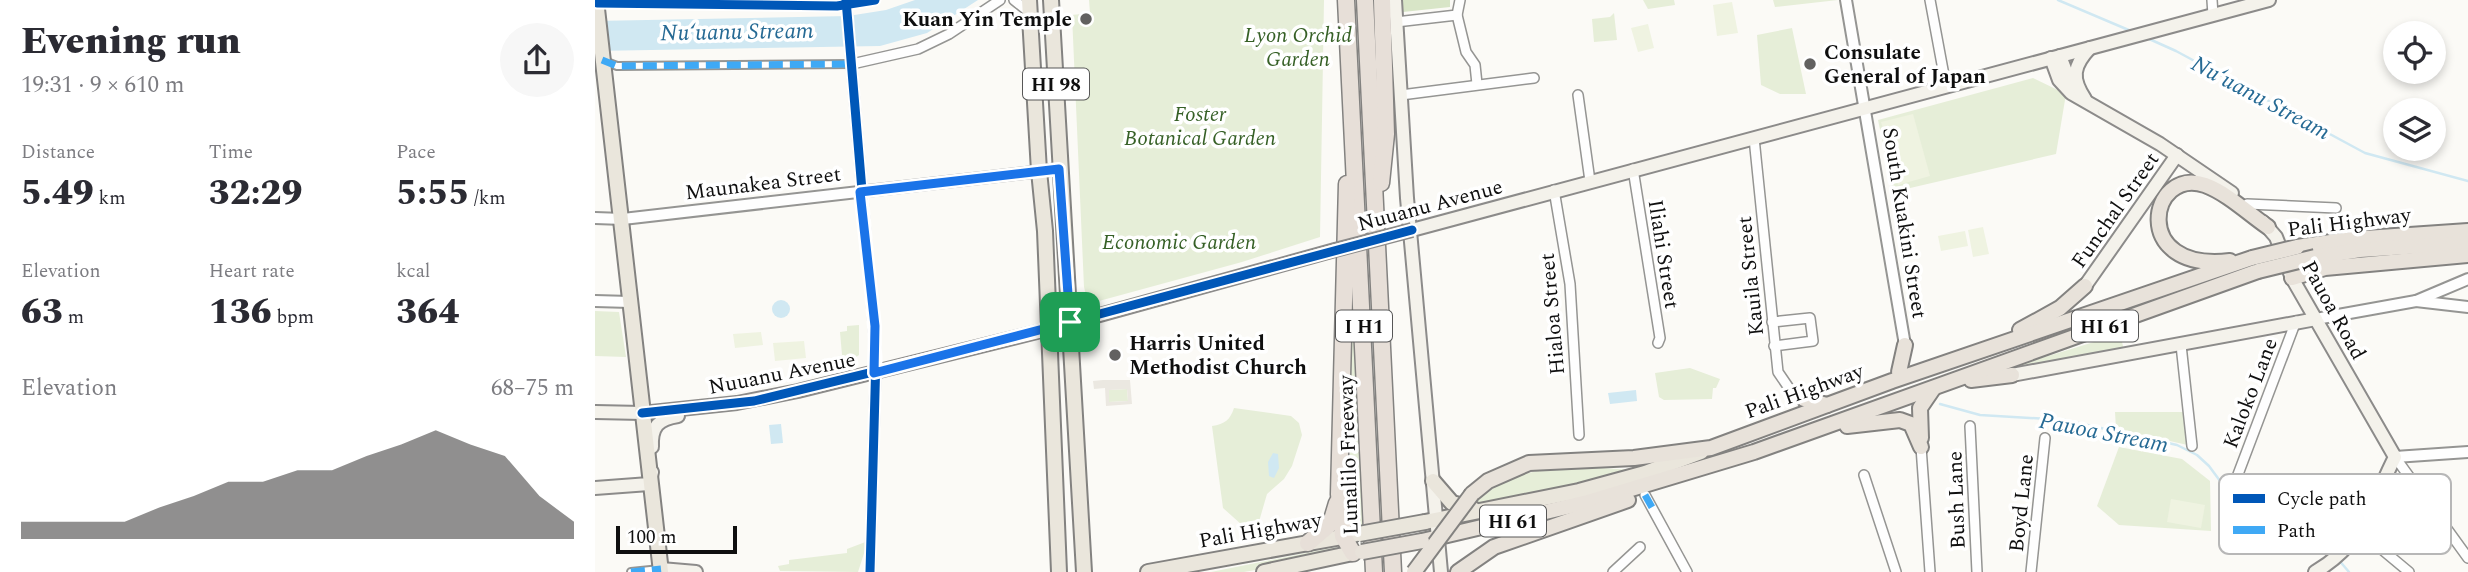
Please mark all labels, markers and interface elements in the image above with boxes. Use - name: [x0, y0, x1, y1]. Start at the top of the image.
- place label: Kuan Yin Temple: [902, 4, 1072, 36]
- marker: Kuan Yin Temple: [1078, 11, 1094, 27]
- text: Evening run: [21, 13, 241, 71]
- water label: Nuʻuanu Stream: [660, 14, 814, 51]
- park label: Lyon Orchid Garden: [1244, 20, 1352, 76]
- map controls: [2383, 21, 2446, 161]
- button: locate: [2383, 21, 2446, 84]
- button: share: [500, 23, 574, 97]
- place label: Consulate General of Japan: [1824, 37, 1986, 93]
- water label: Nuʻuanu Stream: [2184, 47, 2336, 150]
- marker: Consulate General of Japan: [1802, 56, 1818, 72]
- text: 19:31 · 9 × 610 m: [21, 68, 185, 103]
- road number: HI 98: [1023, 68, 1089, 100]
- button: layers: [2383, 98, 2446, 161]
- park label: Foster Botanical Garden: [1124, 99, 1276, 155]
- street label: South Kuakini Street: [1873, 125, 1935, 321]
- text: Distance: [21, 138, 95, 167]
- text: Time: [209, 138, 253, 167]
- text: Pace: [396, 138, 436, 167]
- street label: Funchal Street: [2064, 146, 2168, 275]
- street label: Maunakea Street: [683, 159, 843, 209]
- text: 5.49: [21, 167, 94, 220]
- text: 32:29: [209, 167, 302, 220]
- text: 5:55: [396, 167, 469, 220]
- street label: Nuuanu Avenue: [1354, 171, 1506, 241]
- text: km: [94, 184, 126, 213]
- text: /km: [469, 184, 506, 213]
- street label: Iliahi Street: [1639, 197, 1687, 311]
- street label: Pali Highway: [2286, 199, 2414, 246]
- street label: Kauila Street: [1729, 214, 1773, 337]
- park label: Economic Garden: [1102, 227, 1256, 259]
- street label: Hialoa Street: [1532, 252, 1574, 376]
- street label: Pauoa Road: [2293, 255, 2374, 366]
- text: Elevation: [21, 257, 101, 286]
- text: Heart rate: [209, 257, 295, 286]
- text: kcal: [396, 257, 430, 286]
- text: 63: [21, 286, 63, 339]
- text: 136: [209, 286, 272, 339]
- text: 364: [396, 286, 459, 339]
- pin: [1040, 292, 1100, 352]
- text: m: [63, 303, 84, 332]
- text: bpm: [272, 303, 314, 332]
- icon: arrive: [1051, 303, 1089, 341]
- road number: I H1: [1336, 310, 1392, 342]
- road number: HI 61: [2072, 310, 2138, 342]
- place label: Harris United Methodist Church: [1129, 328, 1307, 384]
- street label: Kaloko Lane: [2215, 333, 2287, 453]
- street label: Nuuanu Avenue: [706, 344, 858, 404]
- marker: Harris United Methodist Church: [1107, 347, 1123, 363]
- street label: Pali Highway: [1741, 355, 1869, 428]
- text: Elevation: [21, 371, 117, 406]
- text: 68–75 m: [491, 371, 574, 406]
- street label: Lunalilo Freeway: [1330, 374, 1368, 535]
- water label: Pauoa Stream: [2036, 404, 2172, 463]
- street label: Bush Lane: [1939, 450, 1975, 550]
- street label: Boyd Lane: [2001, 453, 2043, 554]
- legend: [2219, 474, 2451, 554]
- text: Cycle path: [2277, 485, 2367, 514]
- street label: Pali Highway: [1196, 504, 1325, 558]
- road number: HI 61: [1480, 506, 1546, 536]
- text: Path: [2277, 517, 2316, 546]
- scale bar: [616, 523, 737, 555]
- text: 100 m: [627, 523, 677, 552]

